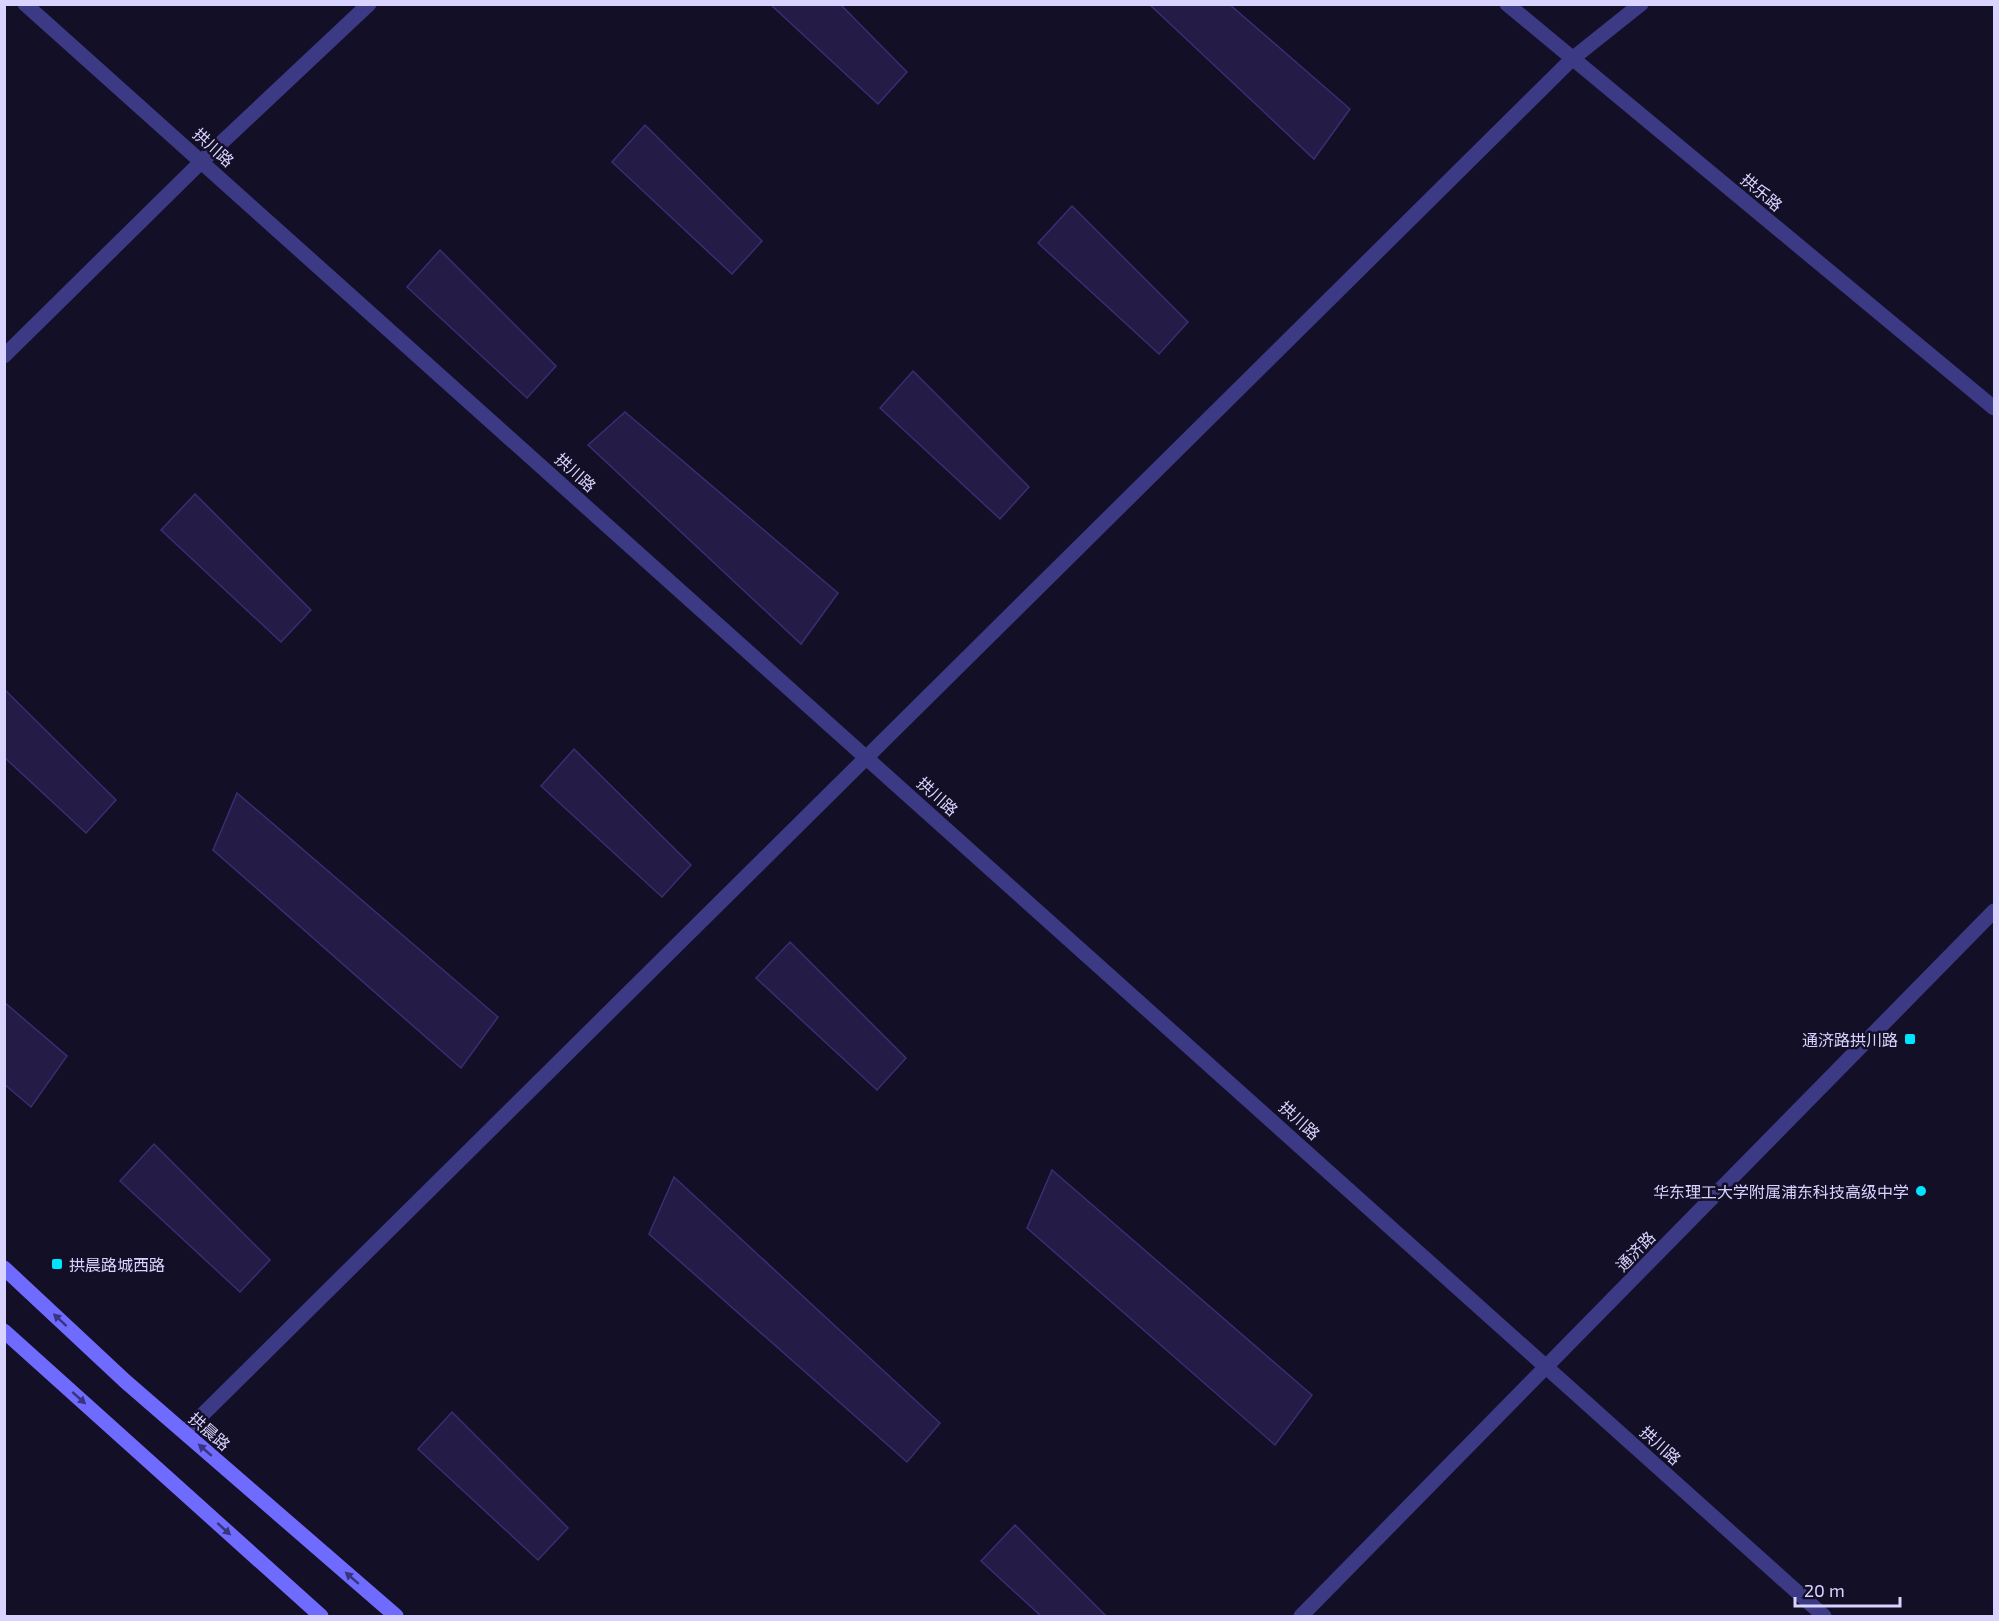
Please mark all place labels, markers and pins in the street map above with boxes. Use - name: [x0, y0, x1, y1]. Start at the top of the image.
- place label: 通济路拱川路: [1802, 1030, 1898, 1049]
- marker: 通济路拱川路: [1903, 1032, 1917, 1046]
- place label: 华东理工大学附属浦东科技高级中学: [1653, 1182, 1909, 1201]
- marker: 华东理工大学附属浦东科技高级中学: [1914, 1184, 1928, 1198]
- place label: 拱晨路城西路: [69, 1255, 165, 1274]
- marker: 拱晨路城西路: [50, 1257, 64, 1271]

